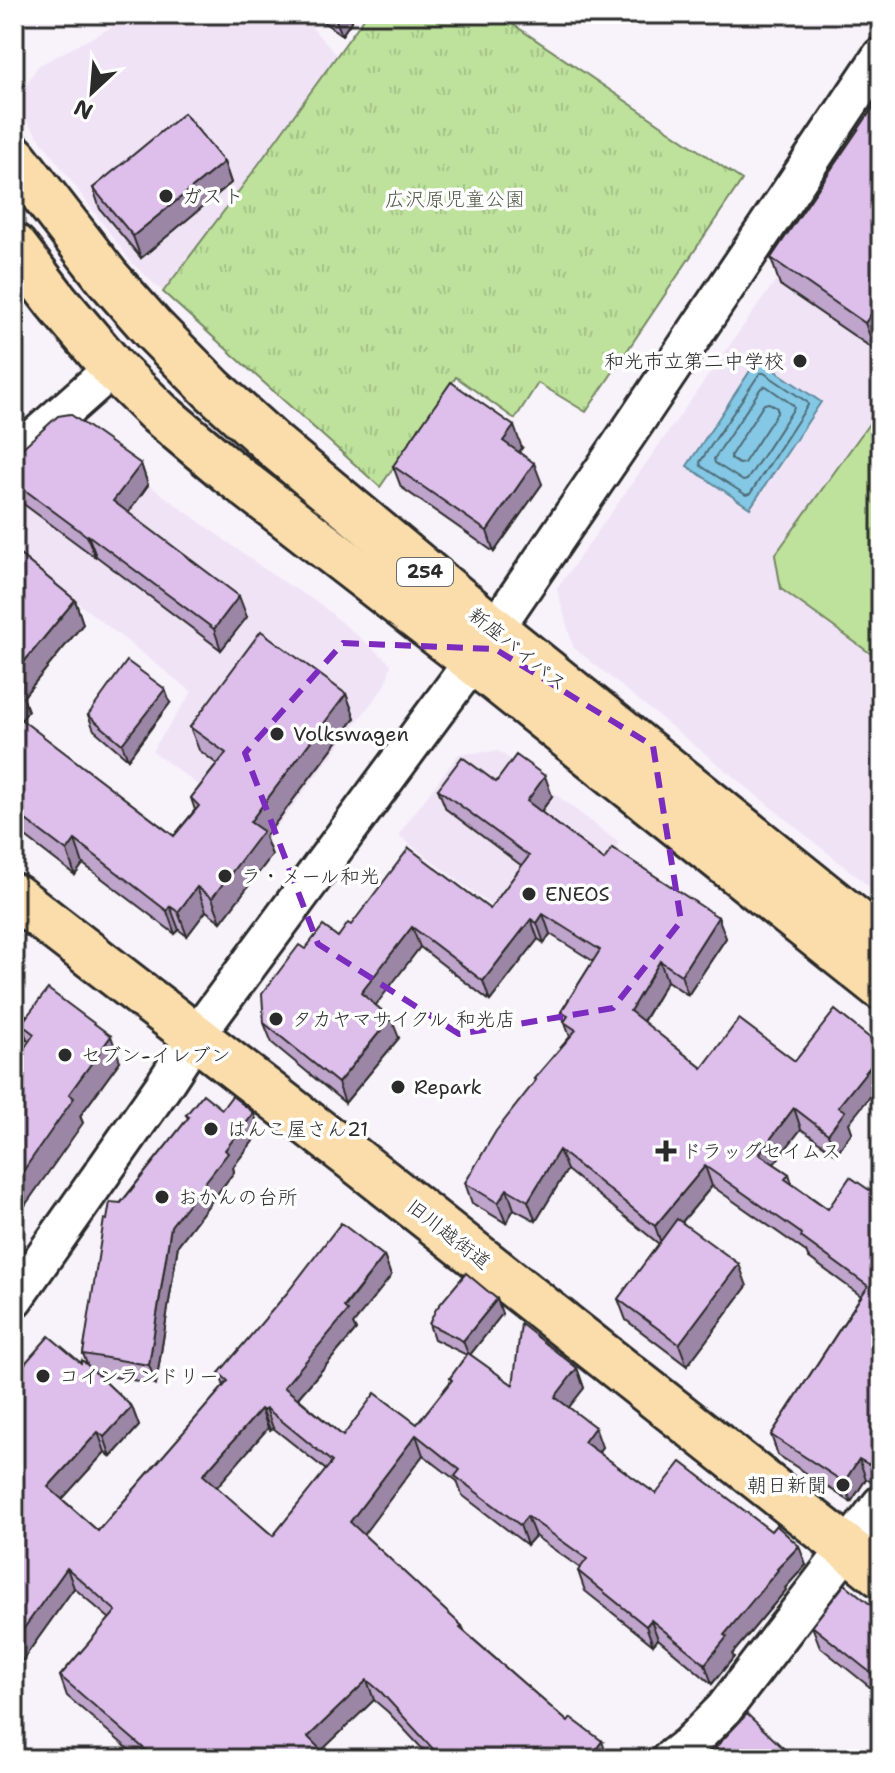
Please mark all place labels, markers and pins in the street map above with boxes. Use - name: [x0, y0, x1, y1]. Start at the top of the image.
- place label: ガスト: [182, 183, 244, 209]
- marker: ガスト: [157, 187, 175, 205]
- place label: 和光市立第二中学校: [604, 348, 784, 374]
- marker: 和光市立第二中学校: [791, 352, 809, 370]
- place label: Volkswagen: [293, 721, 409, 747]
- marker: Volkswagen: [268, 725, 286, 743]
- place label: ラ・メール和光: [241, 863, 380, 889]
- marker: ラ・メール和光: [216, 867, 234, 885]
- place label: ENEOS: [545, 881, 610, 907]
- marker: ENEOS: [520, 885, 538, 903]
- place label: タカヤマサイクル 和光店: [292, 1006, 516, 1032]
- marker: タカヤマサイクル 和光店: [267, 1010, 285, 1028]
- place label: セブン-イレブン: [81, 1042, 231, 1068]
- marker: セブン-イレブン: [56, 1046, 74, 1064]
- place label: Repark: [414, 1074, 482, 1100]
- marker: Repark: [389, 1078, 407, 1096]
- place label: はんこ屋さん21: [227, 1116, 368, 1142]
- marker: はんこ屋さん21: [202, 1120, 220, 1138]
- place label: ドラッグセイムス: [682, 1138, 841, 1164]
- marker: ドラッグセイムス: [657, 1142, 675, 1160]
- place label: おかんの台所: [178, 1184, 298, 1210]
- marker: おかんの台所: [153, 1188, 171, 1206]
- place label: コインランドリー: [59, 1363, 219, 1389]
- marker: コインランドリー: [34, 1367, 52, 1385]
- place label: 朝日新聞: [747, 1472, 827, 1498]
- marker: 朝日新聞: [834, 1476, 852, 1494]

